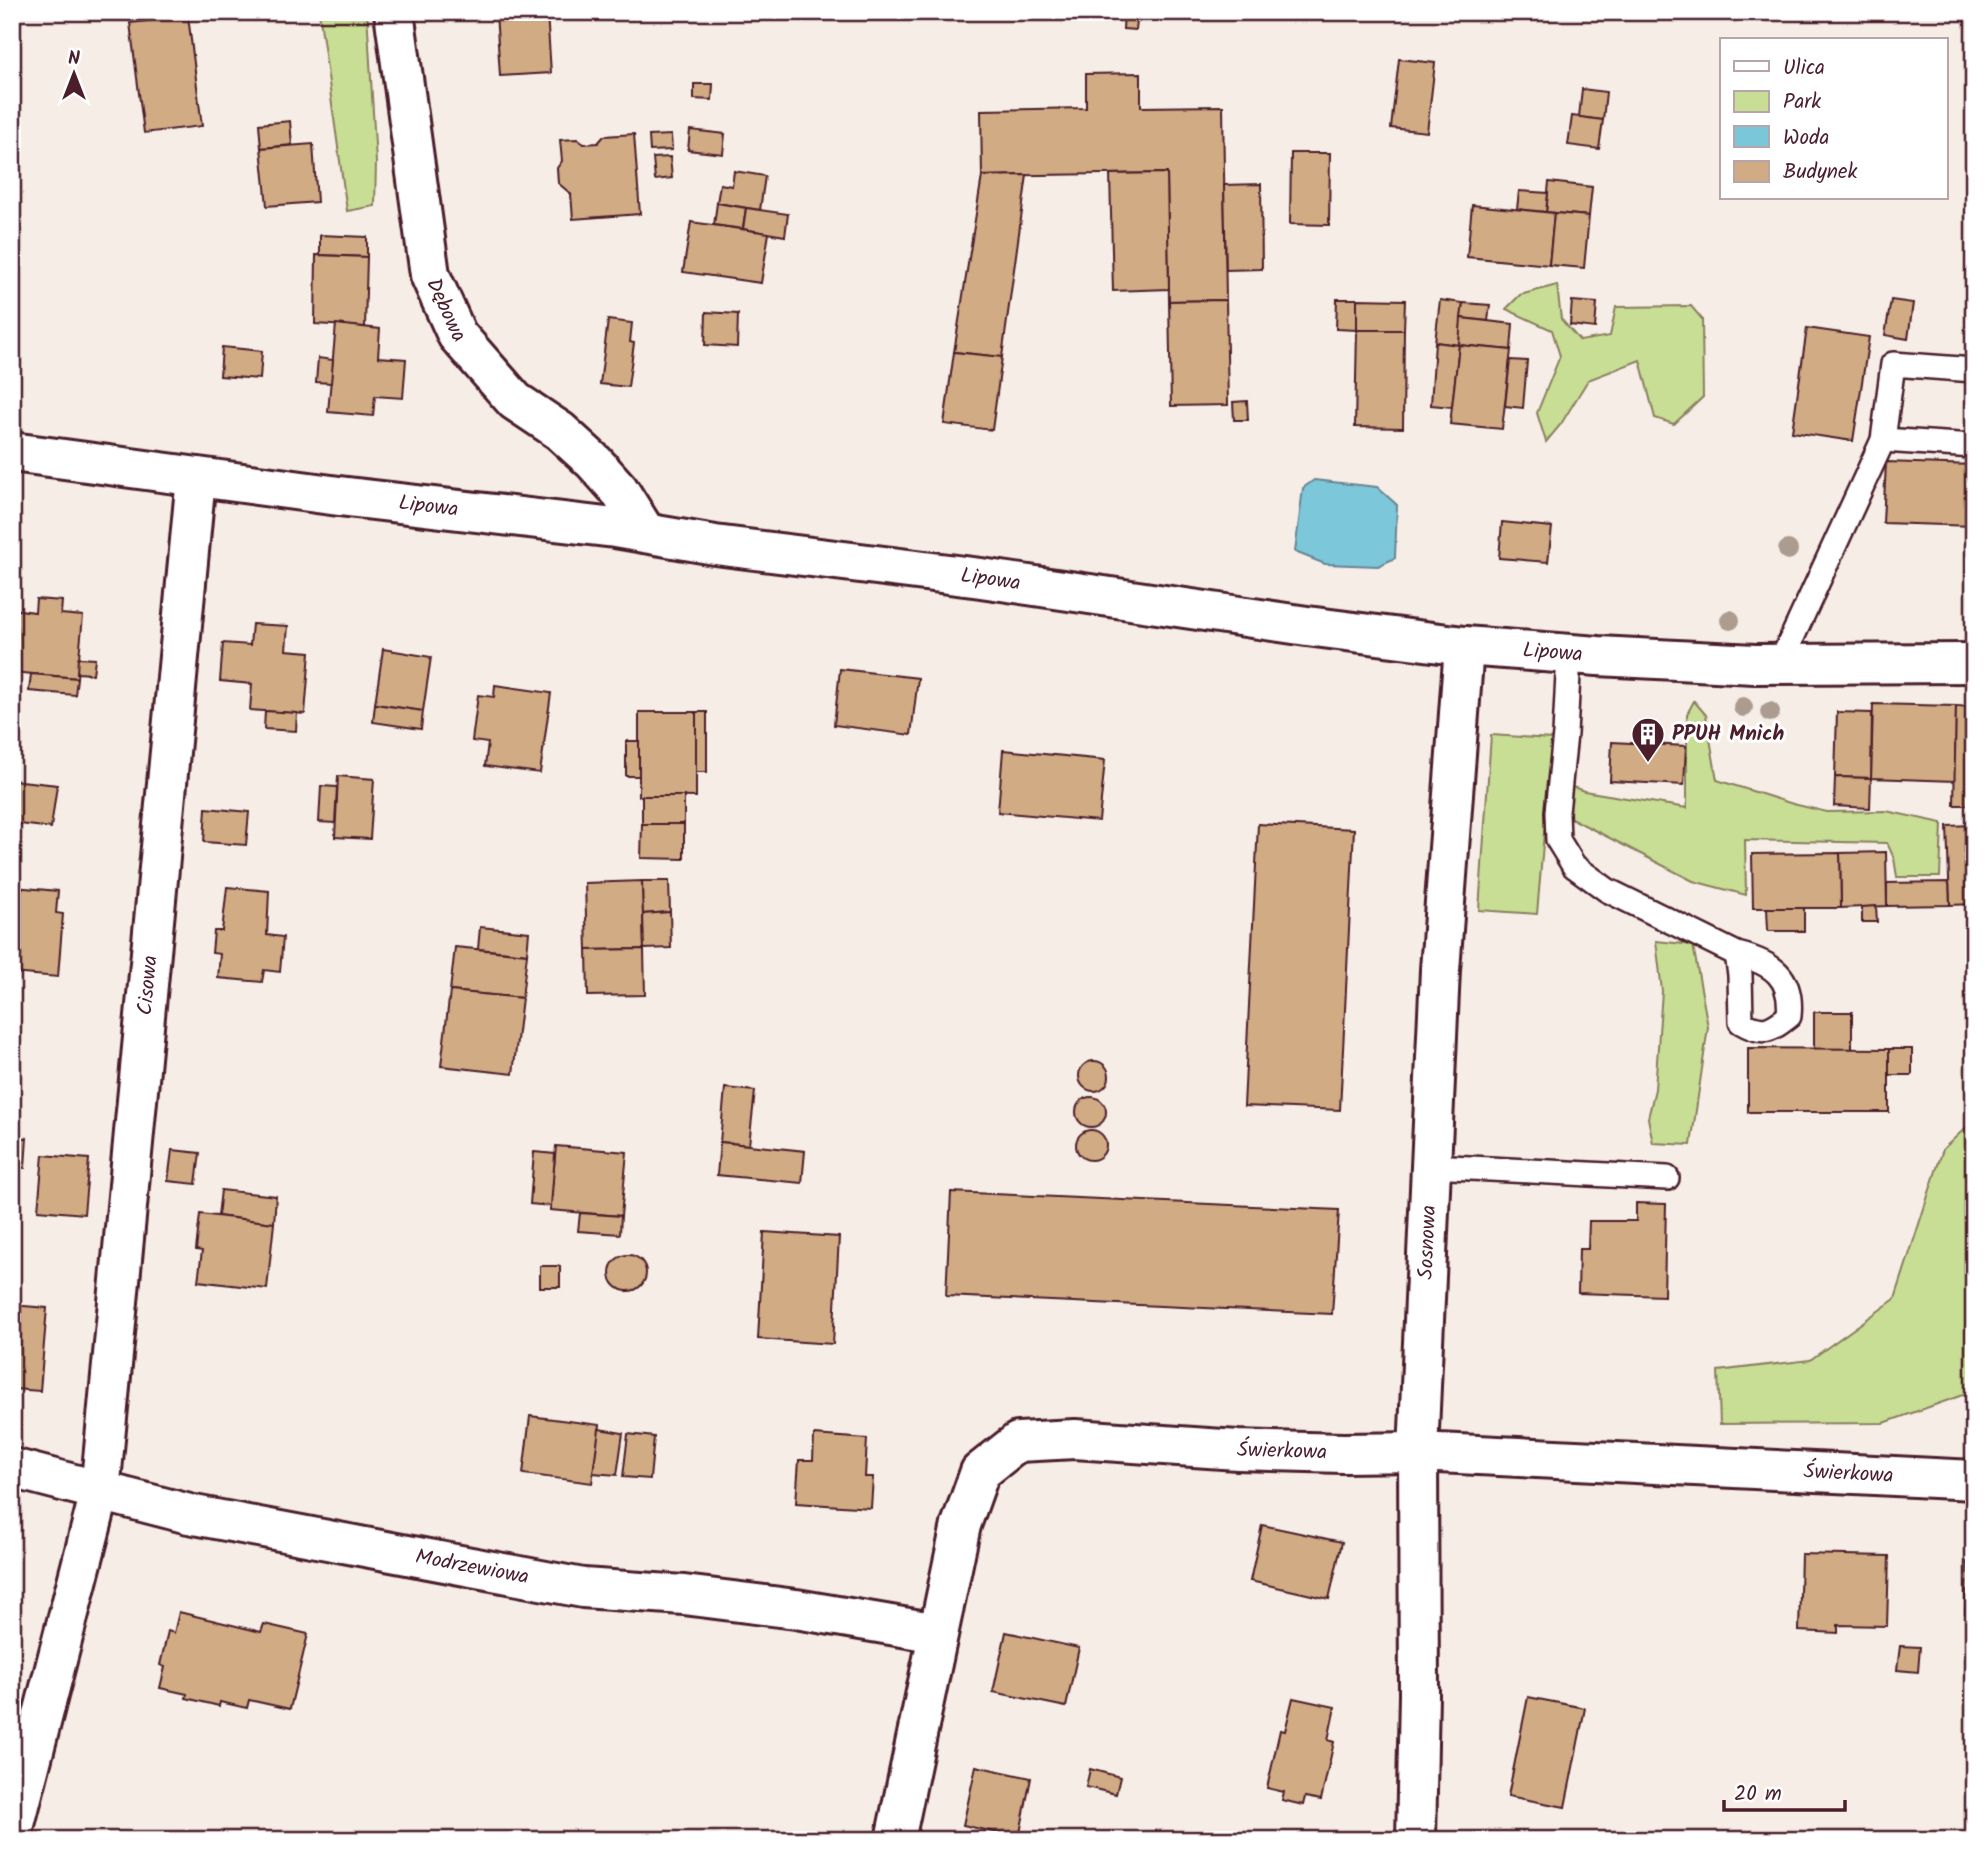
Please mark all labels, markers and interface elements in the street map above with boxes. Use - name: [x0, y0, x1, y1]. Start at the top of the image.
- north arrow: [38, 38, 108, 108]
- legend: [1720, 38, 1948, 200]
- text: N: [68, 44, 80, 74]
- text: Ulica: [1783, 52, 1825, 85]
- text: Park: [1783, 86, 1821, 119]
- text: Woda: [1783, 122, 1829, 155]
- text: Budynek: [1783, 156, 1857, 189]
- street label: Dębowa: [417, 273, 474, 351]
- street label: Lipowa: [397, 487, 460, 526]
- street label: Lipowa: [959, 559, 1023, 600]
- street label: Lipowa: [1522, 634, 1584, 671]
- building icon: PPUH Mnich: [1629, 715, 1667, 764]
- place label: PPUH Mnich: [1672, 718, 1785, 751]
- street label: Cisowa: [129, 954, 167, 1017]
- street label: Sosnowa: [1409, 1204, 1446, 1280]
- street label: Świerkowa: [1237, 1433, 1327, 1469]
- street label: Świerkowa: [1803, 1455, 1894, 1492]
- street label: Modrzewiowa: [413, 1540, 532, 1594]
- scale bar: [1724, 1768, 1844, 1812]
- text: 20 m: [1734, 1778, 1782, 1811]

